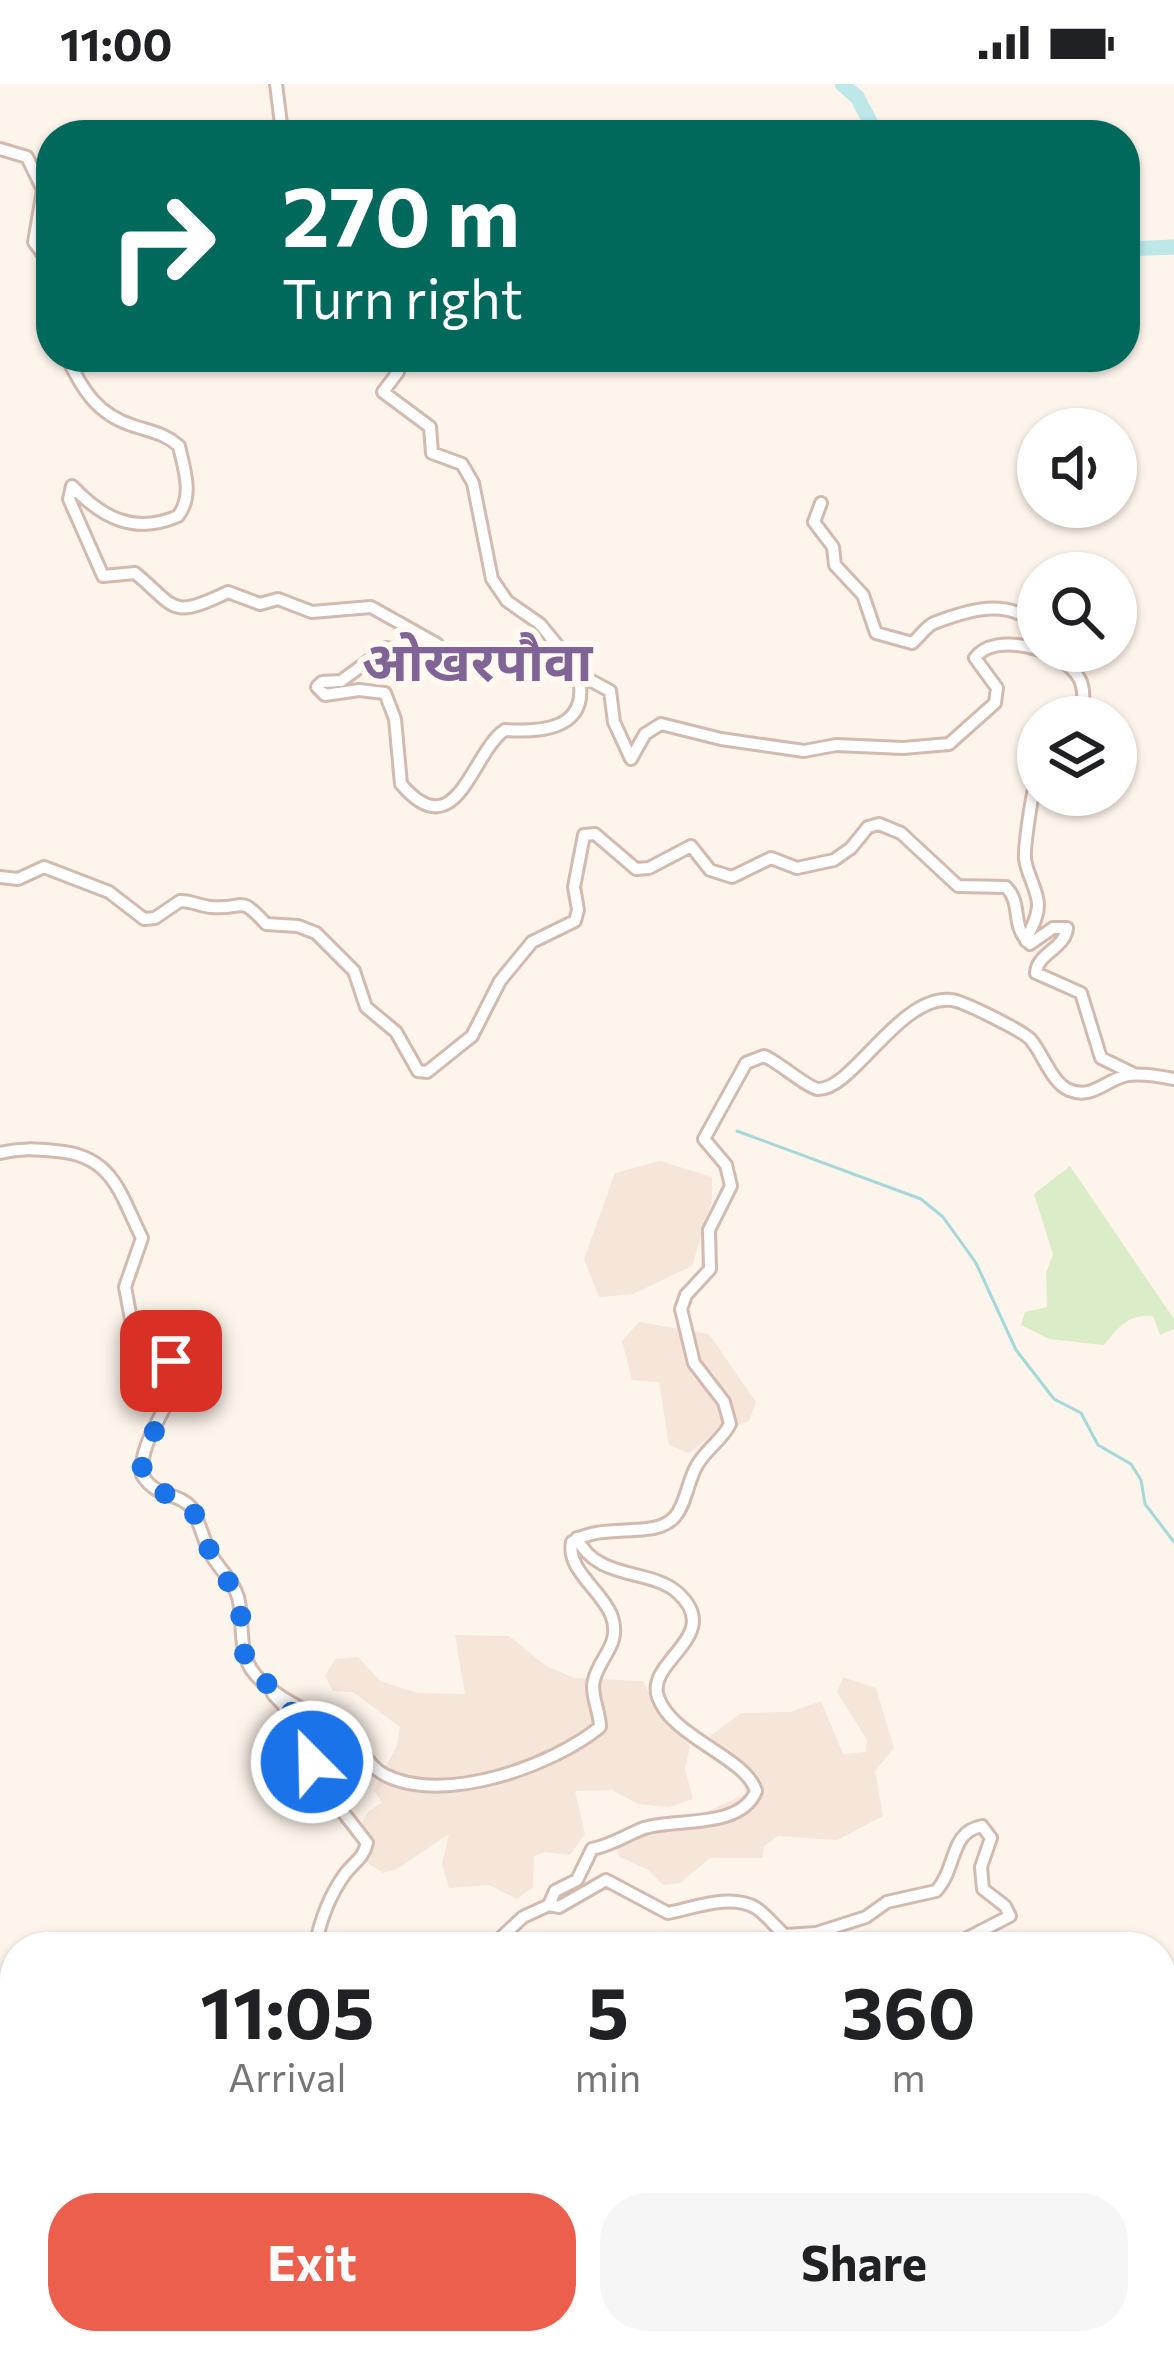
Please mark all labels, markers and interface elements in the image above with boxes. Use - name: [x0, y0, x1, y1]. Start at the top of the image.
- text: 11:00: [60, 15, 172, 70]
- text: 270 m: [282, 162, 520, 264]
- icon: right: [84, 168, 240, 324]
- text: Turn right: [282, 264, 523, 330]
- map controls: [1017, 408, 1137, 816]
- button: sound: [1017, 408, 1137, 528]
- button: search: [1017, 552, 1137, 672]
- district label: ओखरपौवा: [362, 626, 593, 692]
- button: layers: [1017, 696, 1137, 816]
- pin: [120, 1310, 222, 1412]
- icon: arrive: [138, 1328, 204, 1394]
- position arrow: [249, 1699, 375, 1825]
- text: 11:05: [200, 1966, 374, 2054]
- text: 5: [587, 1966, 629, 2054]
- text: 360: [841, 1966, 976, 2054]
- text: Arrival: [228, 2052, 346, 2100]
- text: min: [575, 2052, 641, 2100]
- text: m: [892, 2052, 926, 2100]
- button: Exit: [48, 2193, 576, 2331]
- button: Share: [600, 2193, 1128, 2331]

